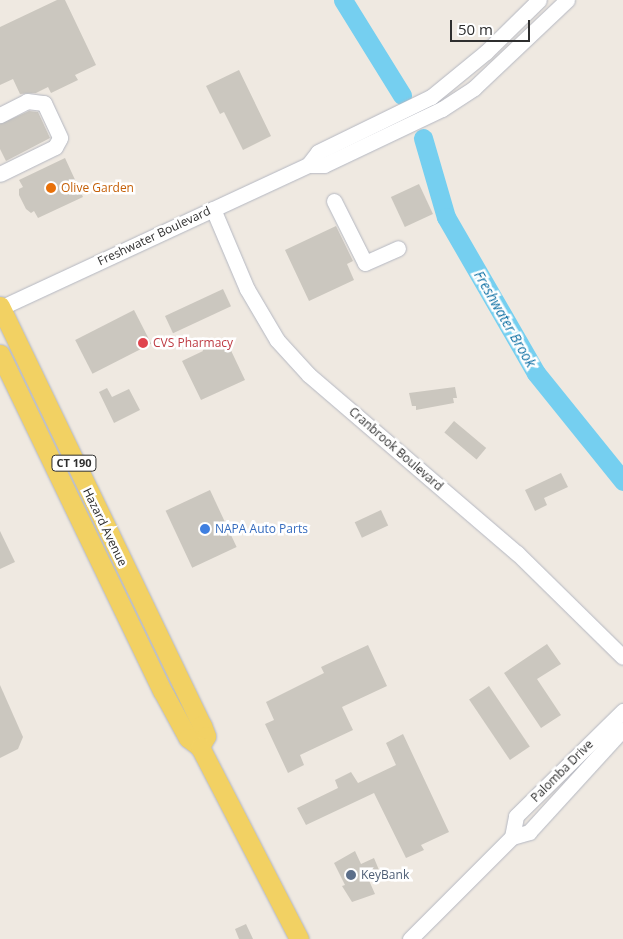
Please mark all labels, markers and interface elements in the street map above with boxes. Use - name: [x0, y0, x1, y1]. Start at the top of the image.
- scale bar: [453, 10, 533, 42]
- text: 50 m: [458, 19, 493, 39]
- place label: Olive Garden: [61, 181, 134, 195]
- marker: Olive Garden: [45, 182, 57, 194]
- street label: Freshwater Boulevard: [95, 203, 213, 269]
- water label: Freshwater Brook: [471, 268, 539, 370]
- place label: CVS Pharmacy: [153, 336, 233, 350]
- marker: CVS Pharmacy: [137, 337, 149, 349]
- street label: Cranbrook Boulevard: [346, 404, 446, 494]
- road number: CT 190: [50, 454, 98, 472]
- street label: Hazard Avenue: [80, 486, 130, 568]
- place label: NAPA Auto Parts: [215, 522, 308, 536]
- marker: NAPA Auto Parts: [199, 523, 211, 535]
- street label: Palomba Drive: [528, 737, 596, 805]
- place label: KeyBank: [361, 868, 409, 882]
- marker: KeyBank: [345, 869, 357, 881]

